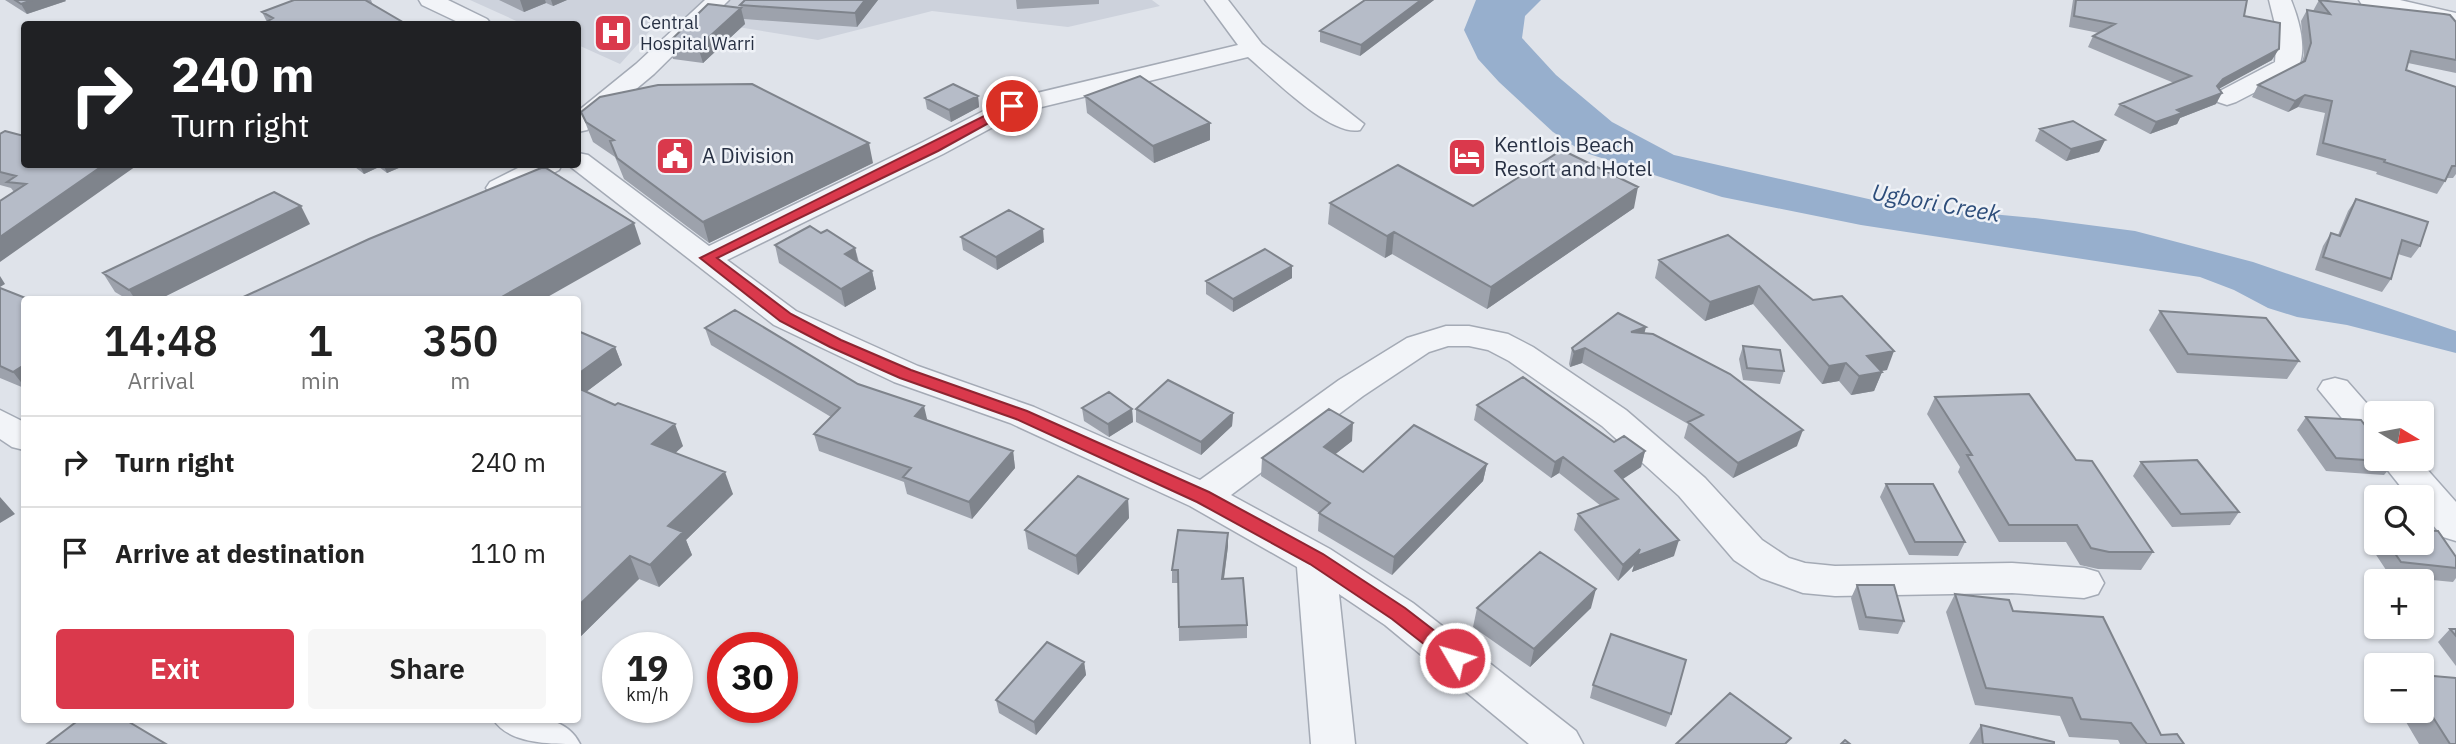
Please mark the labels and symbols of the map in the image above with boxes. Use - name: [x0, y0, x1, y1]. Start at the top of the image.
- place label: Central Hospital Warri: [640, 11, 755, 55]
- hospital icon: Central Hospital Warri: [592, 12, 634, 54]
- pin: [982, 76, 1042, 136]
- place label: Kentlois Beach Resort and Hotel: [1494, 130, 1652, 182]
- public building icon: A Division: [654, 135, 696, 177]
- hotel icon: Kentlois Beach Resort and Hotel: [1446, 136, 1488, 178]
- place label: A Division: [702, 141, 795, 169]
- water label: Ugbori Creek: [1870, 176, 2004, 228]
- north arrow: [2364, 401, 2434, 471]
- position arrow: [1418, 621, 1492, 695]
- speed limit sign: 30: [707, 632, 798, 723]

